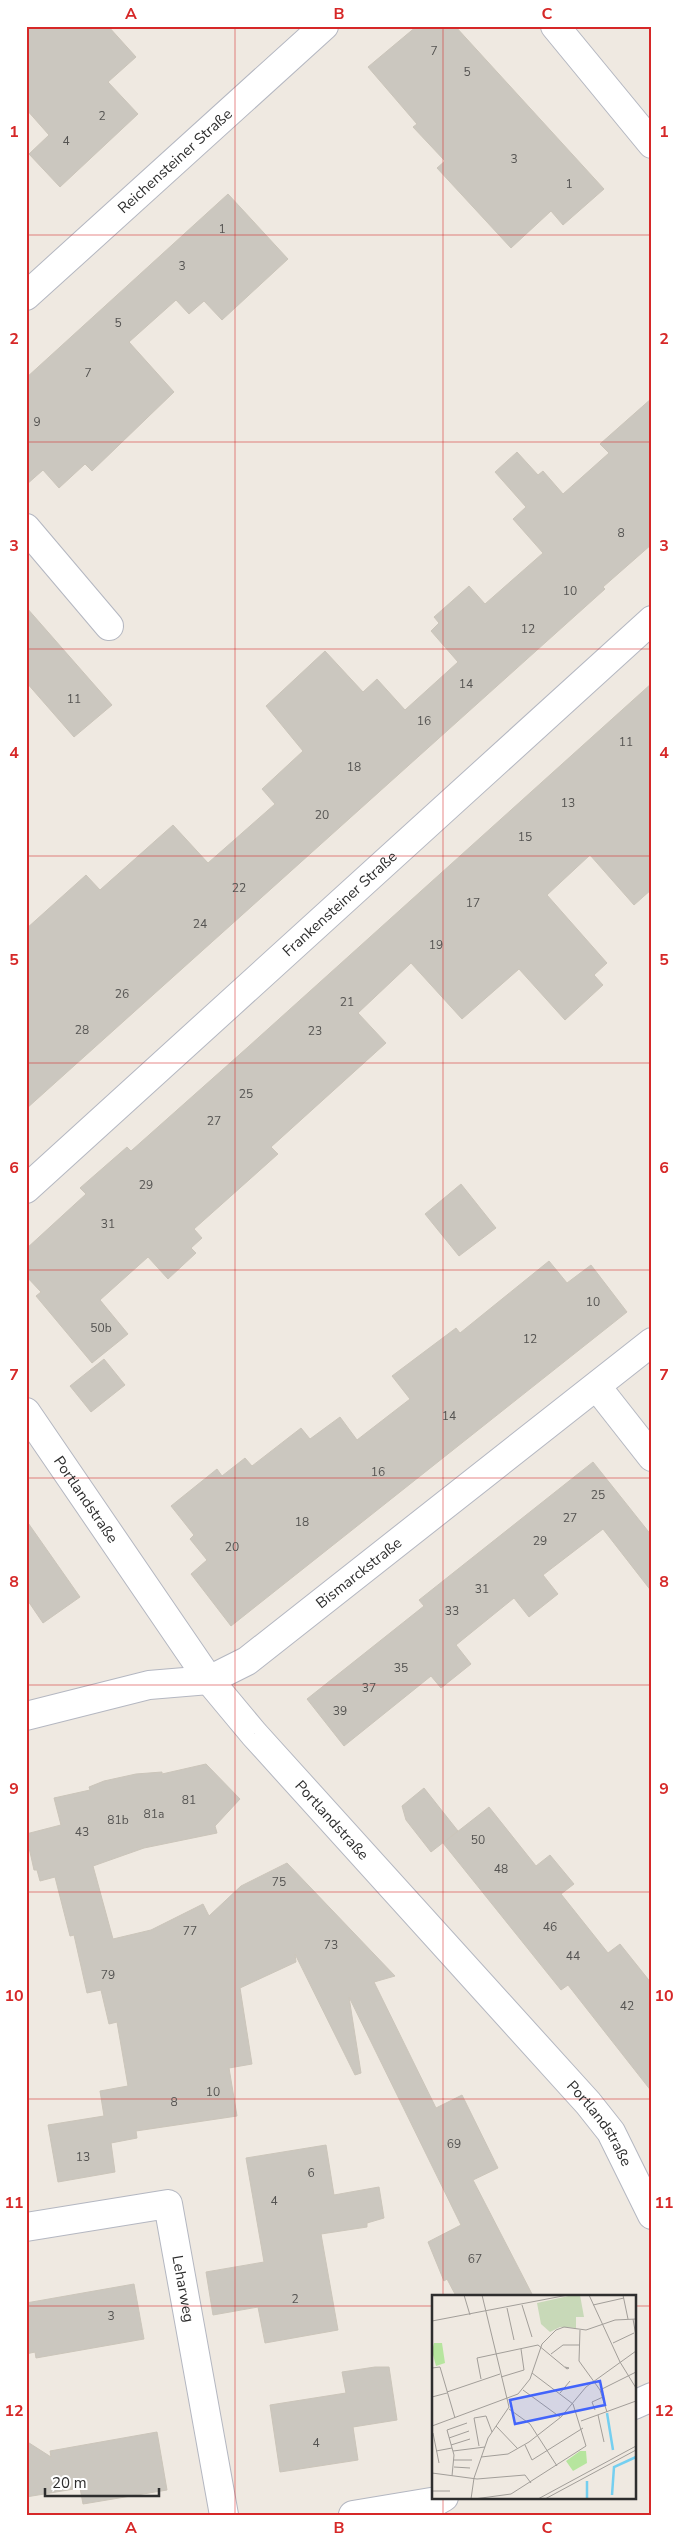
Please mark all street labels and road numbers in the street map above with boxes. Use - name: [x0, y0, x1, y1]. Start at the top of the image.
- street label: Reichensteiner Straße: [113, 104, 236, 218]
- street label: Frankensteiner Straße: [278, 847, 401, 961]
- street label: Portlandstraße: [49, 1452, 123, 1547]
- street label: Bismarckstraße: [312, 1533, 406, 1613]
- street label: Portlandstraße: [291, 1776, 373, 1864]
- street label: Portlandstraße: [562, 2076, 636, 2170]
- street label: Leharweg: [167, 2254, 199, 2324]

